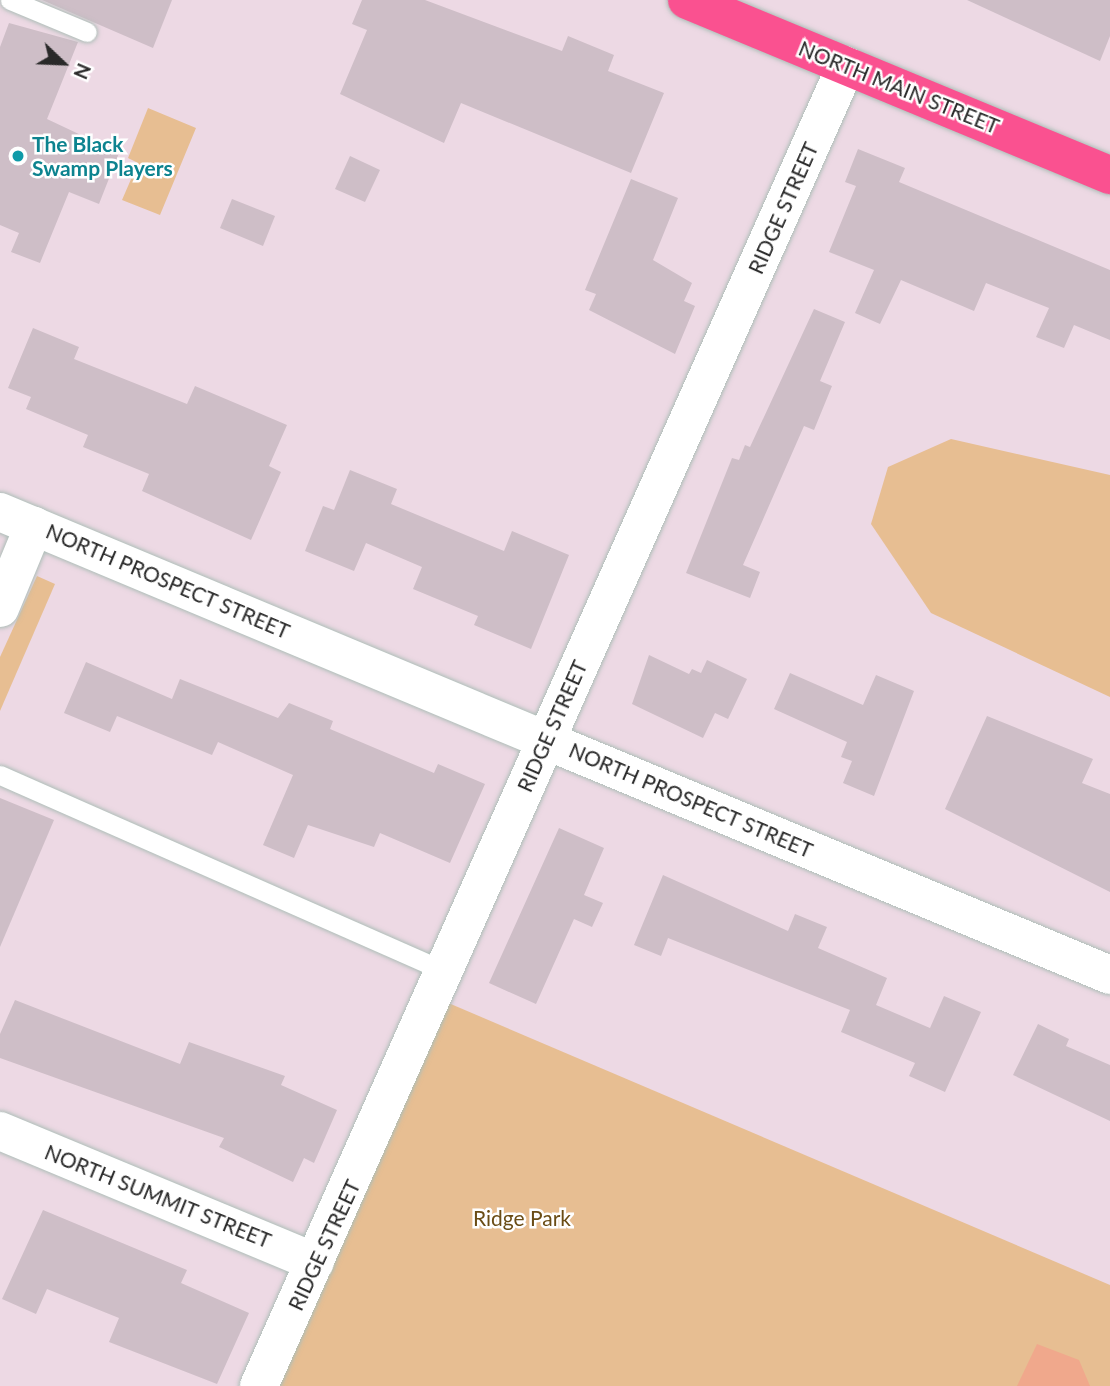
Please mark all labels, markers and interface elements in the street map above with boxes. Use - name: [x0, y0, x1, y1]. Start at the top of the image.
- north arrow: [28, 28, 98, 98]
- street label: NORTH MAIN STREET: [795, 35, 1003, 139]
- text: N: [69, 60, 96, 83]
- place label: The Black Swamp Players: [32, 131, 173, 181]
- street label: RIDGE STREET: [743, 138, 823, 278]
- marker: The Black Swamp Players: [10, 148, 26, 164]
- street label: NORTH PROSPECT STREET: [42, 518, 294, 644]
- street label: RIDGE STREET: [512, 656, 592, 796]
- street label: NORTH PROSPECT STREET: [565, 737, 817, 863]
- street label: NORTH SUMMIT STREET: [41, 1139, 275, 1253]
- street label: RIDGE STREET: [283, 1176, 365, 1314]
- park label: Ridge Park: [473, 1205, 571, 1231]

